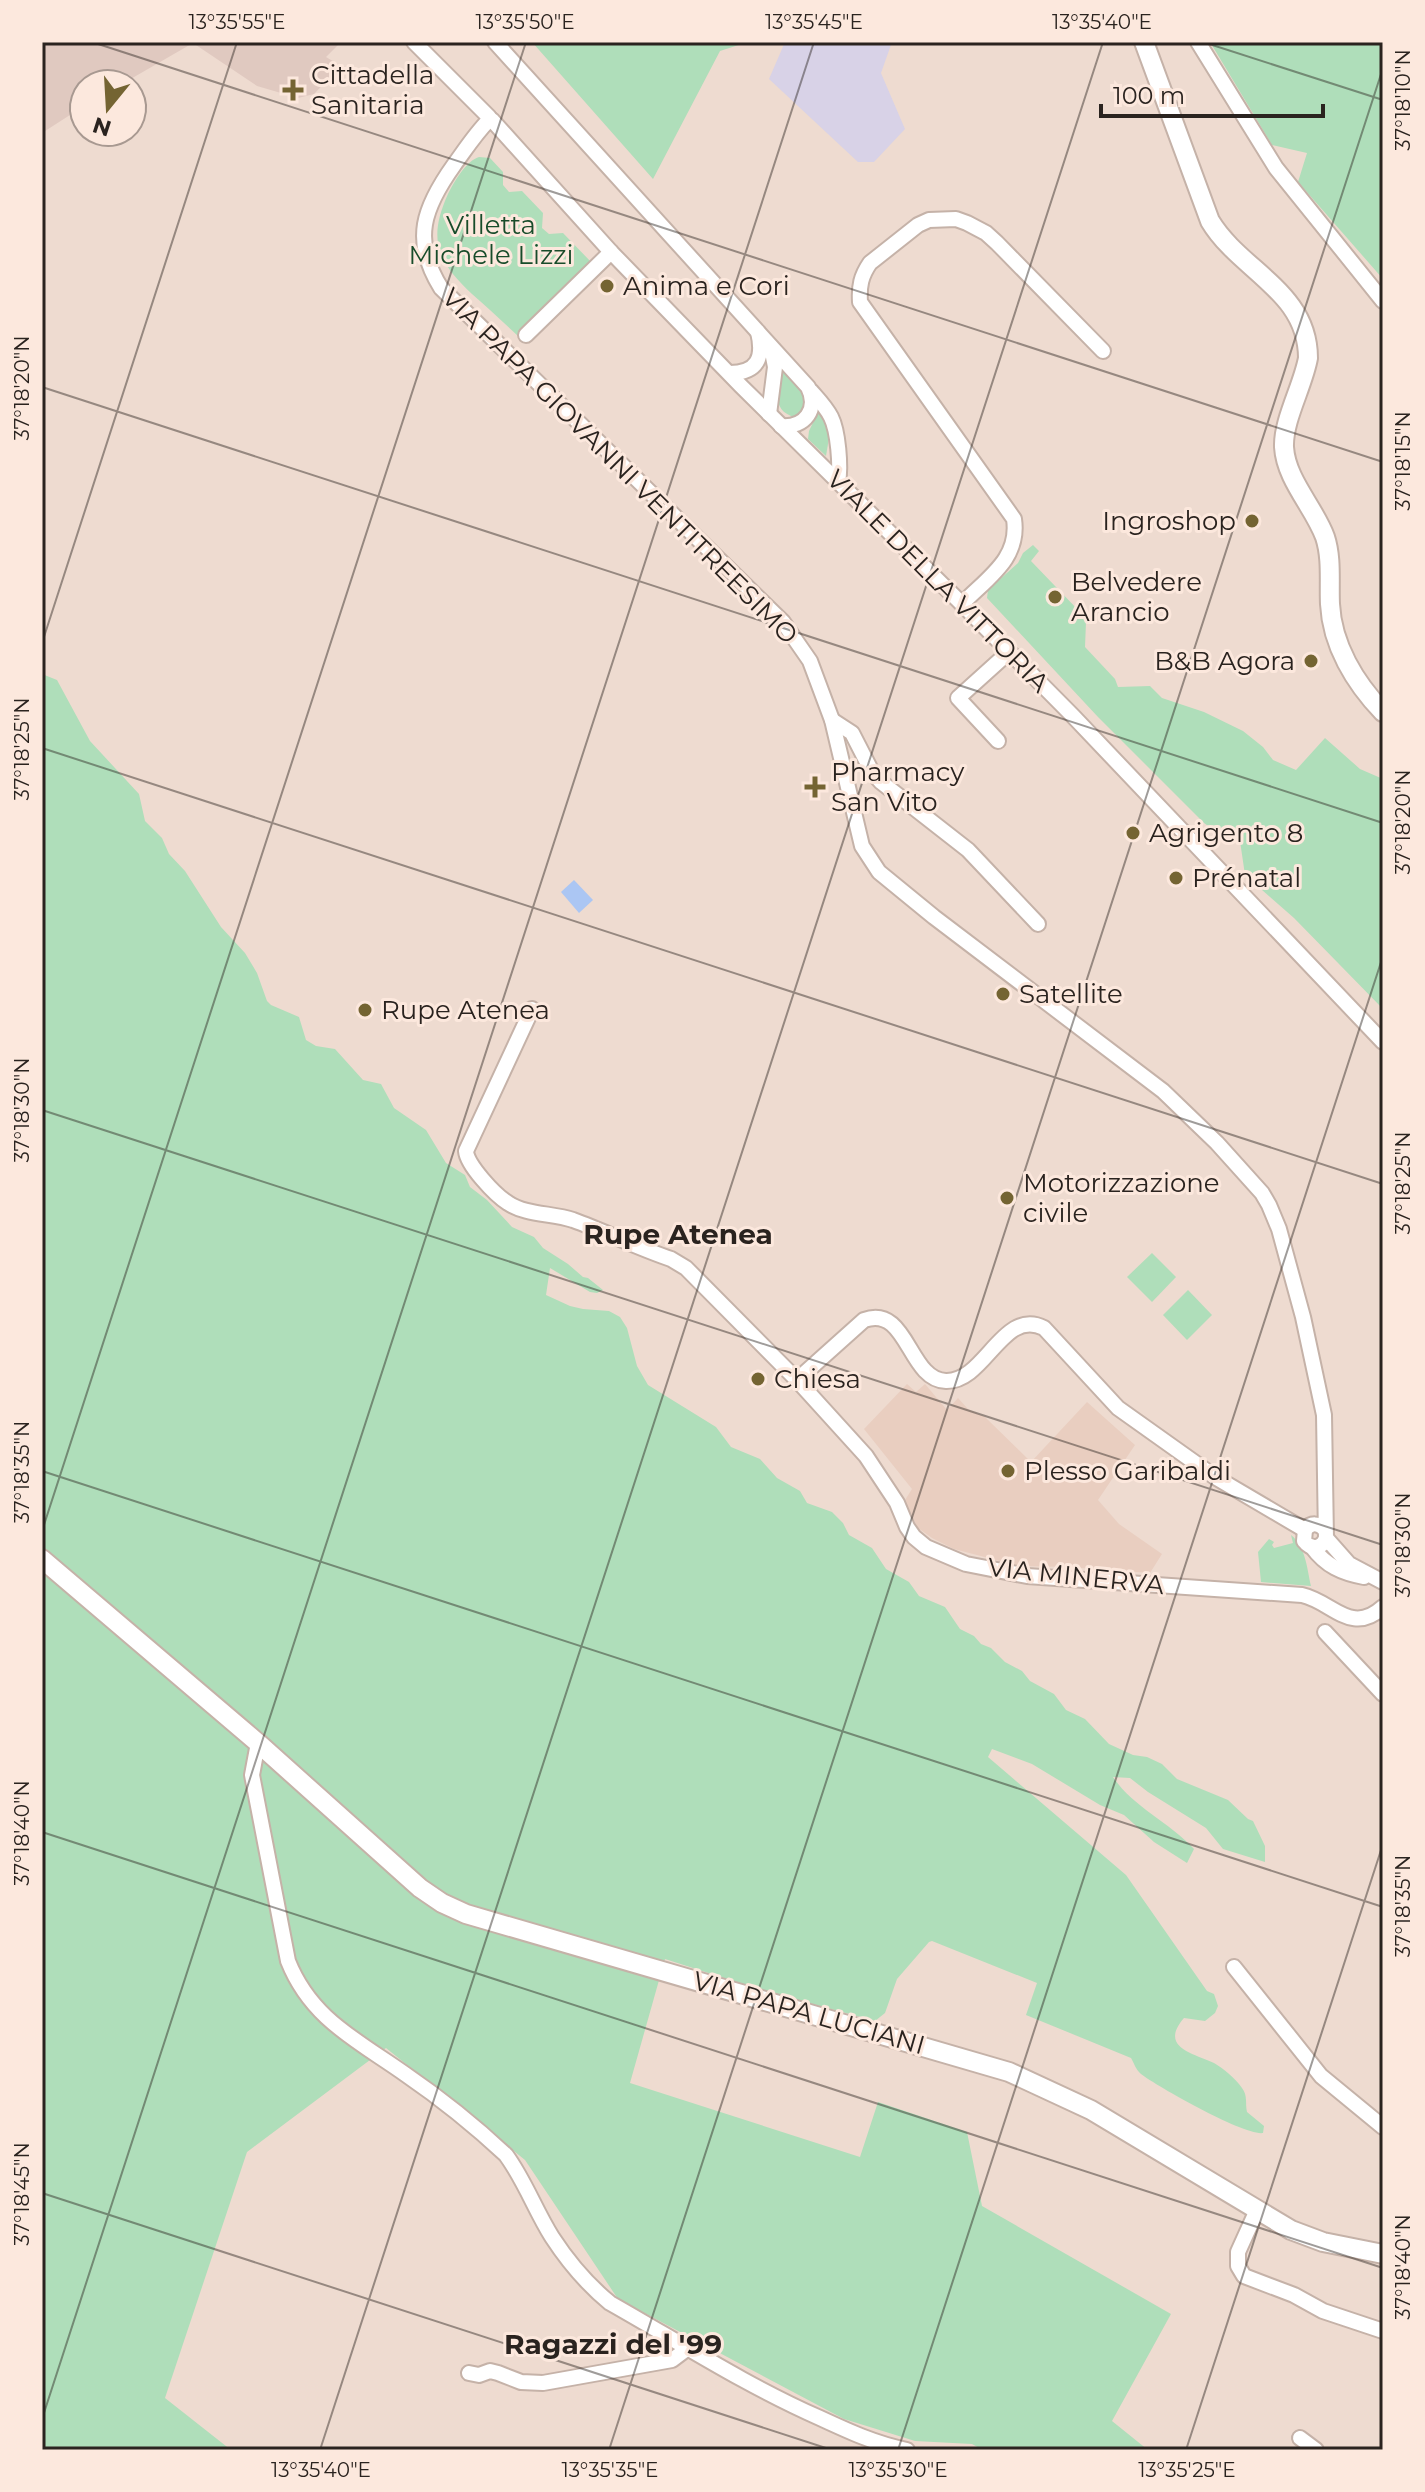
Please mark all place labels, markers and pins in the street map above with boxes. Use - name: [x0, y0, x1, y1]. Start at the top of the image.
- place label: Cittadella Sanitaria: [311, 59, 434, 121]
- marker: Cittadella Sanitaria: [282, 79, 304, 101]
- place label: Anima e Cori: [623, 270, 790, 302]
- marker: Anima e Cori: [598, 277, 616, 295]
- place label: Ingroshop: [1102, 505, 1236, 537]
- marker: Ingroshop: [1243, 512, 1261, 530]
- place label: Belvedere Arancio: [1071, 566, 1202, 628]
- marker: Belvedere Arancio: [1046, 588, 1064, 606]
- place label: B&B Agora: [1154, 645, 1295, 677]
- marker: B&B Agora: [1302, 652, 1320, 670]
- place label: Pharmacy San Vito: [831, 756, 965, 818]
- marker: Pharmacy San Vito: [806, 778, 824, 796]
- place label: Agrigento 8: [1149, 817, 1303, 849]
- marker: Agrigento 8: [1124, 824, 1142, 842]
- place label: Prénatal: [1192, 862, 1301, 894]
- marker: Prénatal: [1167, 869, 1185, 887]
- place label: Satellite: [1019, 978, 1123, 1010]
- marker: Satellite: [994, 985, 1012, 1003]
- place label: Rupe Atenea: [381, 994, 550, 1026]
- marker: Rupe Atenea: [356, 1001, 374, 1019]
- place label: Motorizzazione civile: [1023, 1167, 1220, 1229]
- marker: Motorizzazione civile: [998, 1189, 1016, 1207]
- place label: Chiesa: [774, 1363, 861, 1395]
- marker: Chiesa: [749, 1370, 767, 1388]
- place label: Plesso Garibaldi: [1024, 1455, 1231, 1487]
- marker: Plesso Garibaldi: [999, 1462, 1017, 1480]

